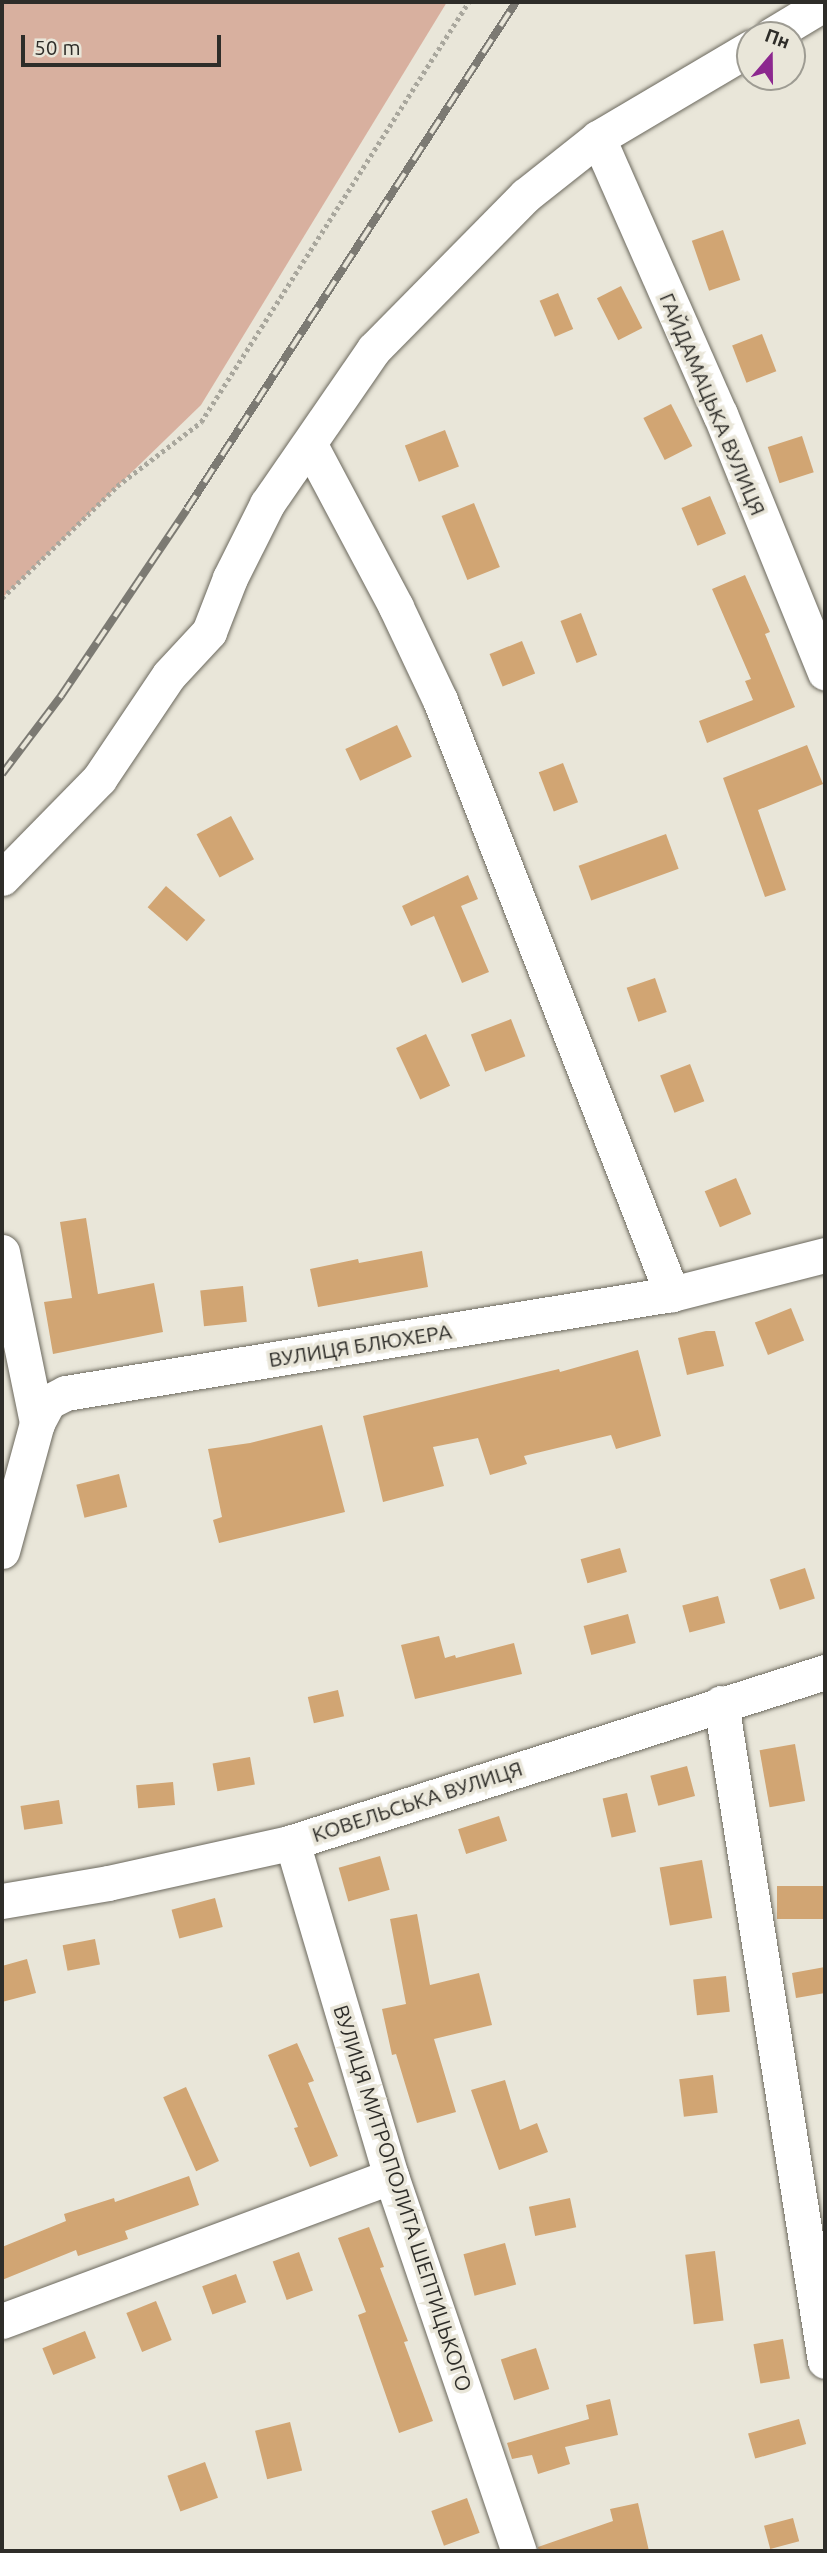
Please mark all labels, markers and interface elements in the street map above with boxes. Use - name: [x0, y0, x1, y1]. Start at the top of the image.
- scale bar: [24, 21, 224, 65]
- north arrow: [736, 21, 806, 91]
- text: Пн: [762, 24, 793, 53]
- text: 50 m: [34, 35, 81, 59]
- street label: ГАЙДАМАЦЬКА ВУЛИЦЯ: [655, 289, 771, 519]
- street label: ВУЛИЦЯ БЛЮХЕРА: [267, 1318, 453, 1372]
- street label: КОВЕЛЬСЬКА ВУЛИЦЯ: [309, 1755, 525, 1847]
- street label: ВУЛИЦЯ МИТРОПОЛИТА ШЕПТИЦЬКОГО: [328, 2002, 478, 2394]

